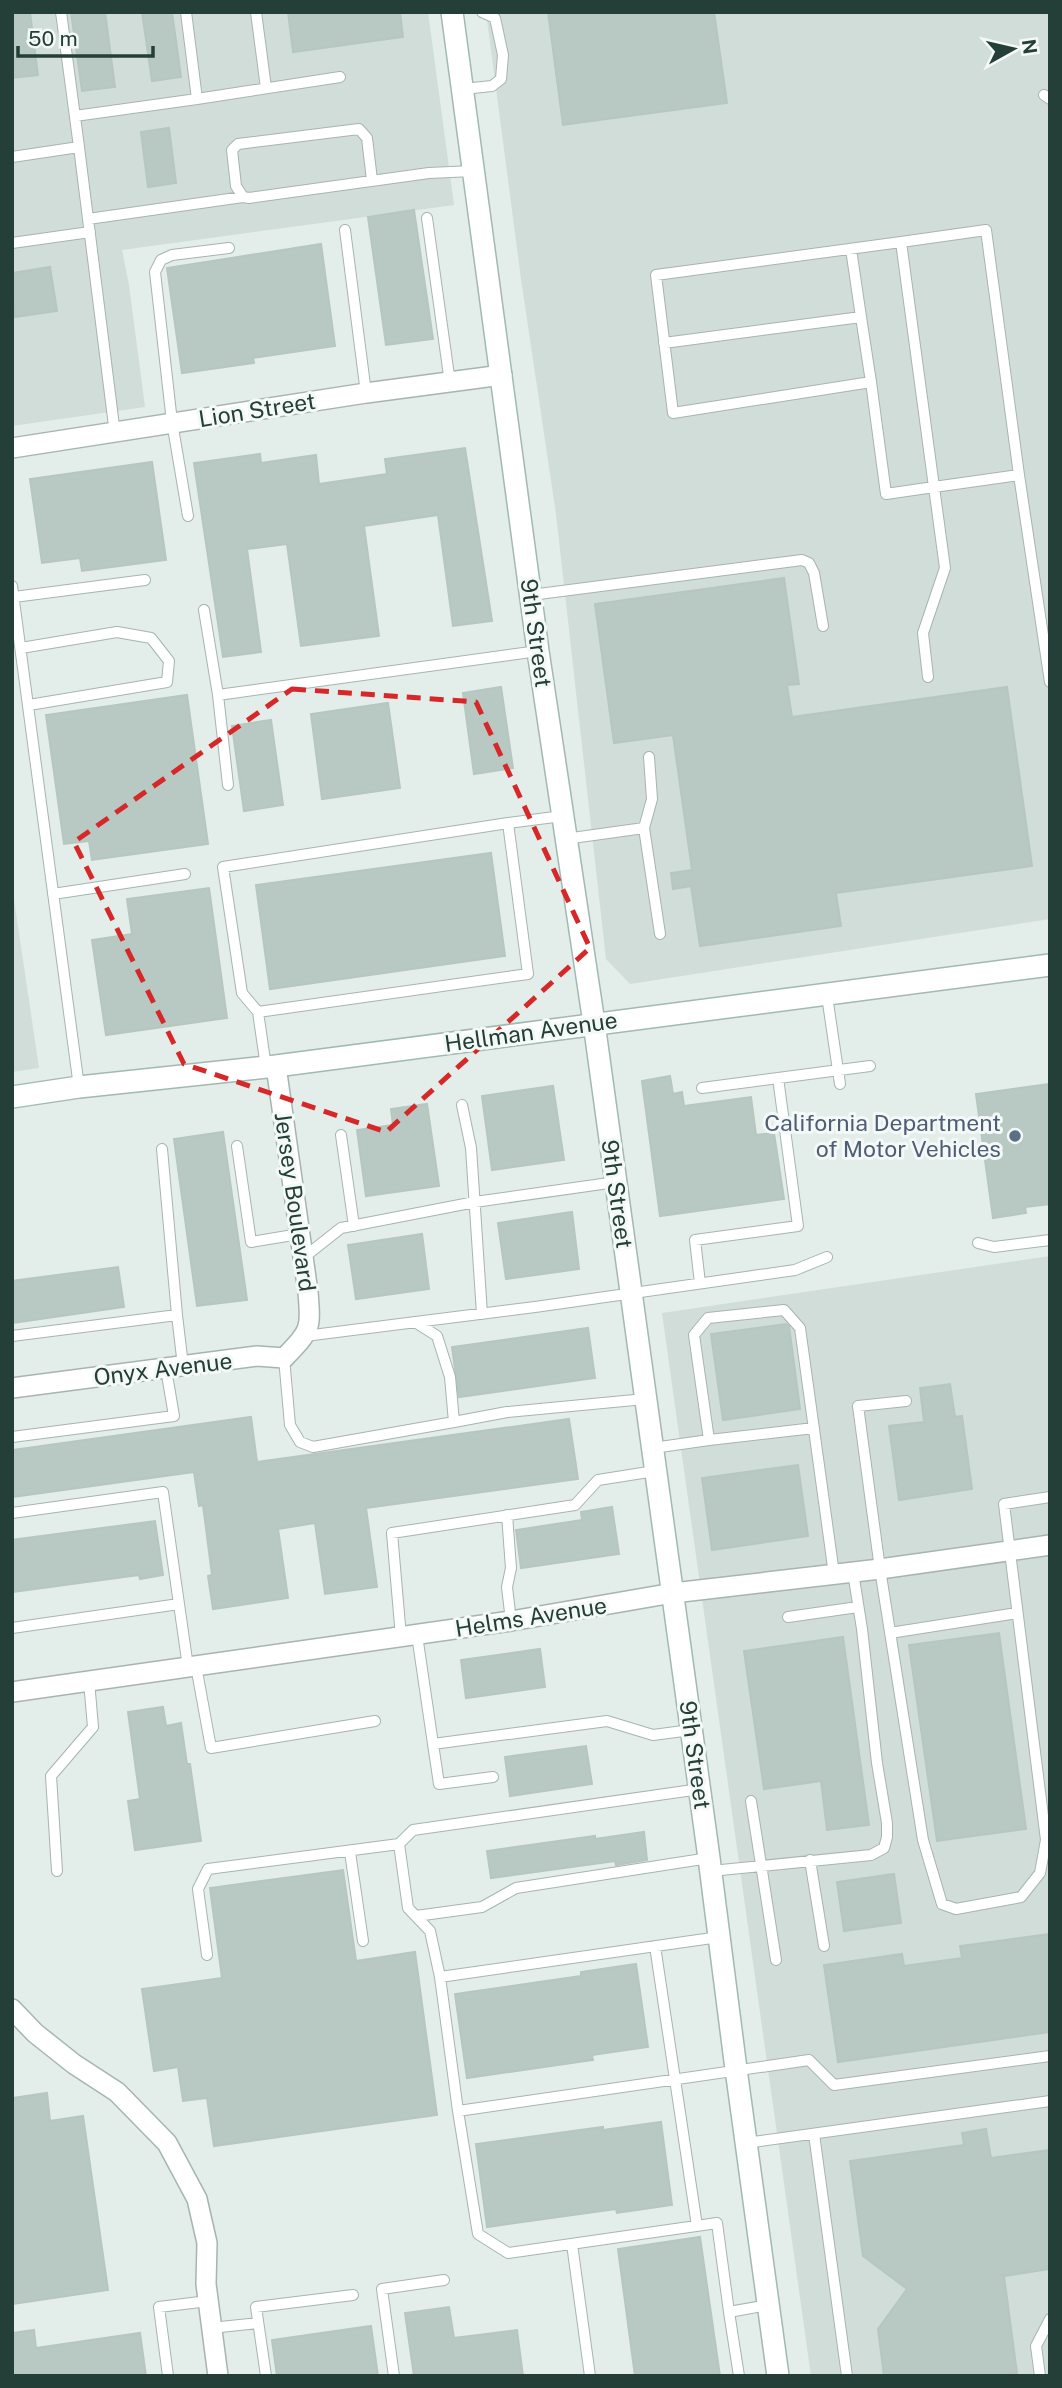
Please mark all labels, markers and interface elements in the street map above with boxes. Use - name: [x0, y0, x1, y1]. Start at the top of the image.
- scale bar: [18, 14, 152, 58]
- north arrow: [978, 14, 1048, 84]
- text: 50 m: [28, 26, 78, 51]
- text: N: [1018, 38, 1042, 56]
- street label: Lion Street: [197, 387, 317, 432]
- street label: 9th Street: [516, 577, 557, 689]
- street label: Hellman Avenue: [443, 1006, 619, 1057]
- place label: California Department of Motor Vehicles: [764, 1109, 1001, 1162]
- street label: Jersey Boulevard: [270, 1110, 321, 1293]
- marker: California Department of Motor Vehicles: [1007, 1128, 1023, 1144]
- street label: 9th Street: [597, 1138, 638, 1250]
- street label: Onyx Avenue: [92, 1347, 234, 1390]
- street label: Helms Avenue: [453, 1591, 609, 1642]
- street label: 9th Street: [675, 1699, 716, 1811]

